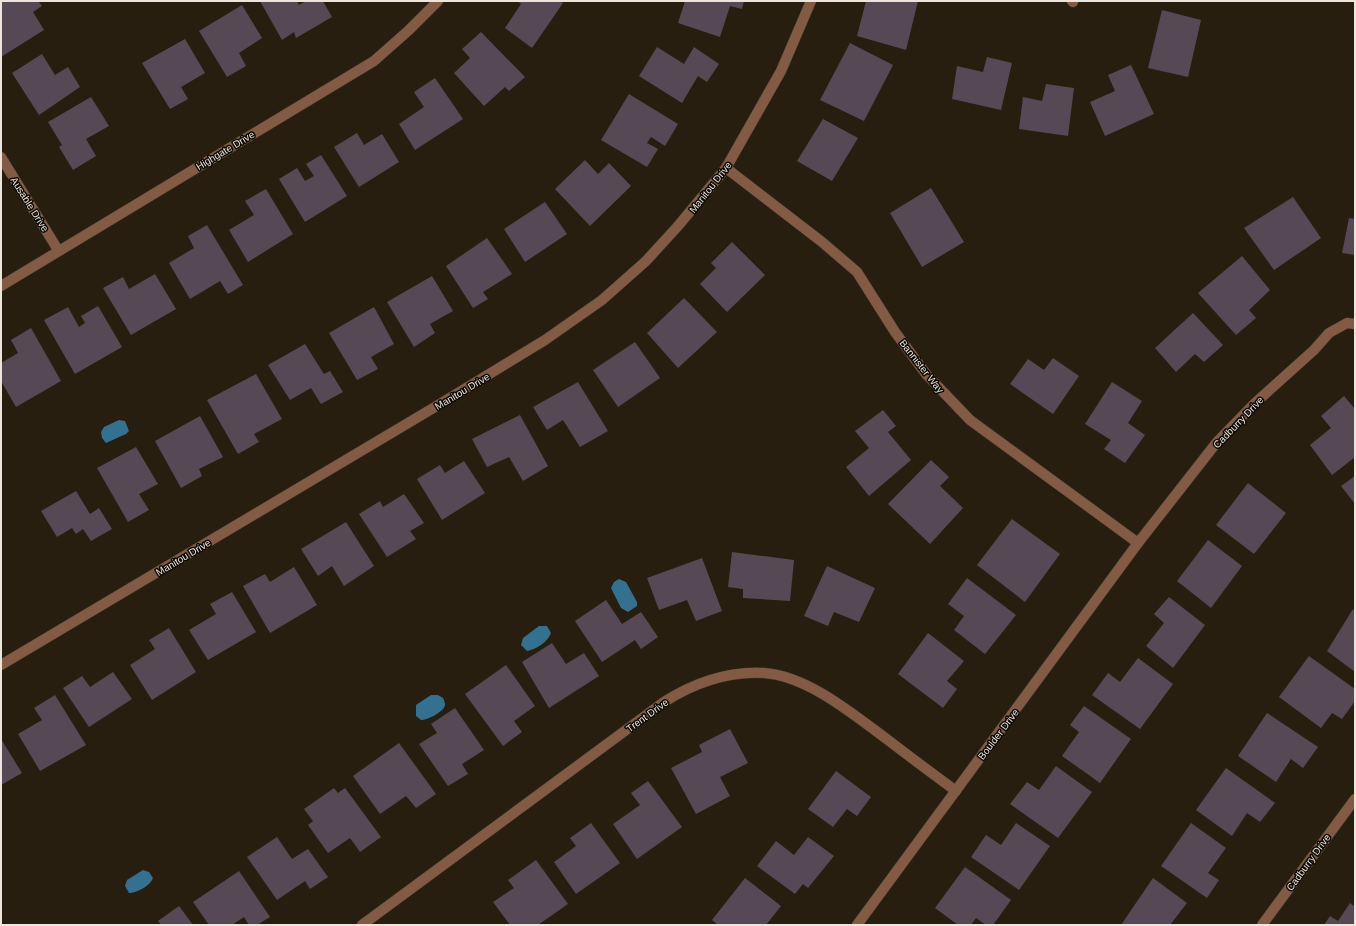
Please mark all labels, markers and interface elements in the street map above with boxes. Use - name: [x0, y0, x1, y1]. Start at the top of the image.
- street label: Highgate Drive: [194, 128, 257, 172]
- street label: Manitou Drive: [687, 159, 734, 215]
- street label: Ausable Drive: [8, 175, 51, 234]
- street label: Bannister Way: [897, 337, 946, 395]
- street label: Manitou Drive: [433, 371, 492, 412]
- street label: Cadburry Drive: [1211, 394, 1266, 450]
- street label: Manitou Drive: [154, 537, 213, 578]
- street label: Trent Drive: [624, 696, 671, 734]
- street label: Boulder Drive: [976, 706, 1021, 762]
- street label: Cadburry Drive: [1284, 832, 1333, 893]

